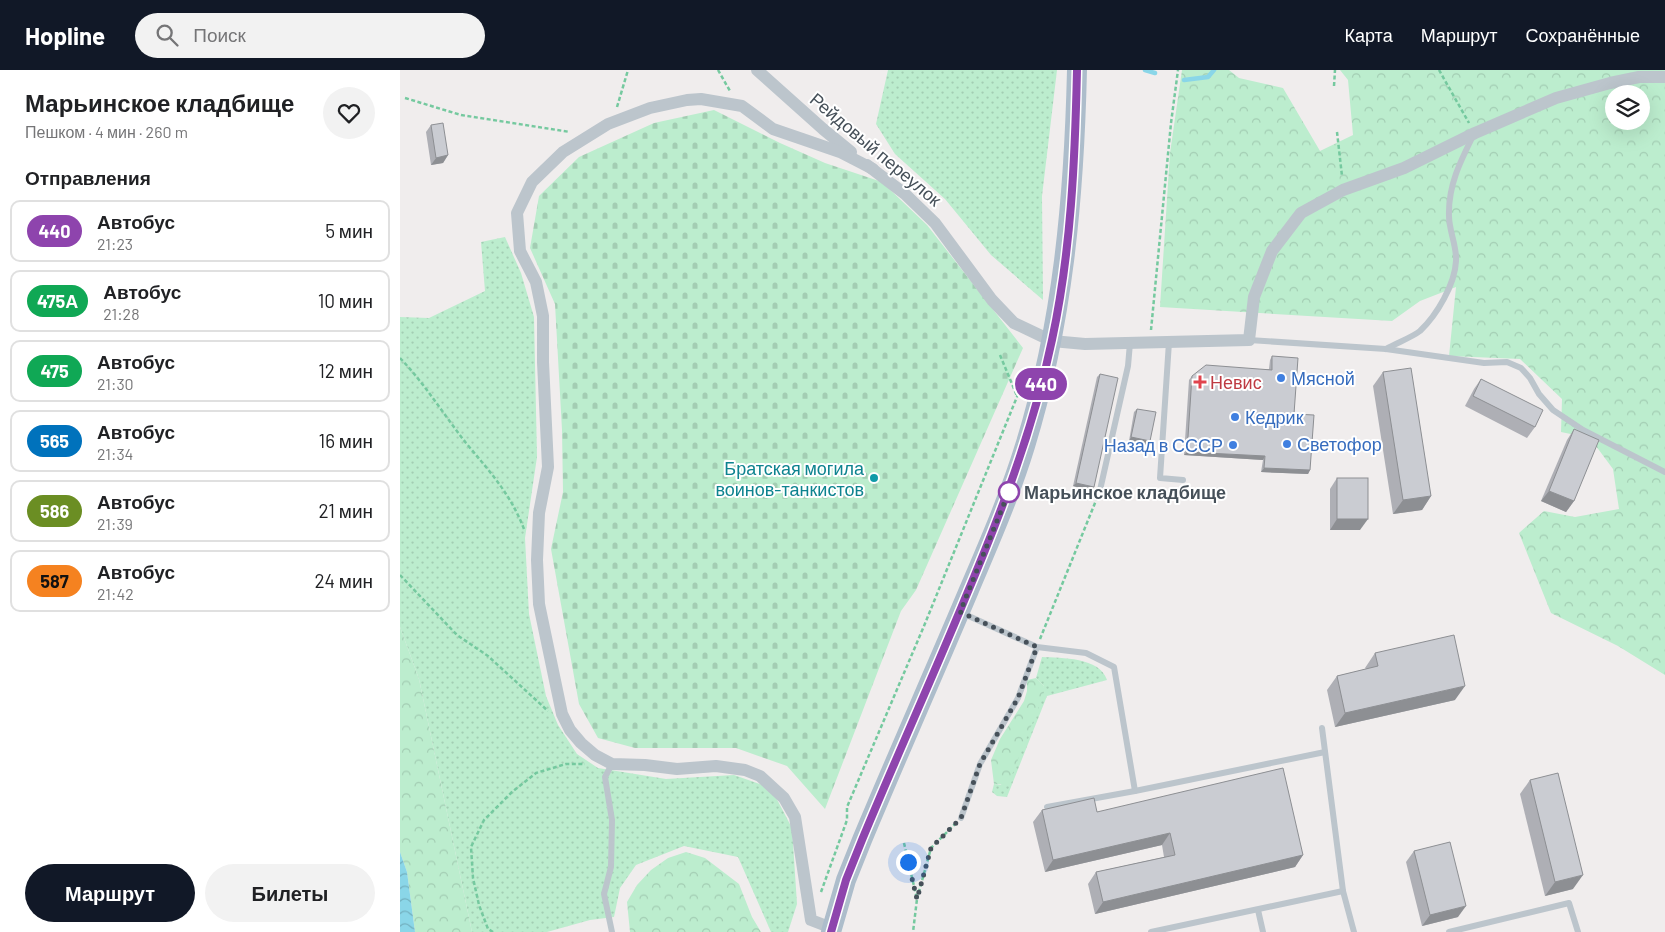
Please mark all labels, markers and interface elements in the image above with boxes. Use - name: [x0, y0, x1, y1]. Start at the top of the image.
- search box: [135, 13, 485, 58]
- text: Hopline: [25, 21, 105, 50]
- icon: search: [153, 21, 181, 49]
- text: Поиск: [193, 23, 246, 46]
- text: Карта: [1345, 24, 1393, 46]
- text: Маршрут: [1421, 24, 1497, 46]
- text: Сохранённые: [1525, 24, 1640, 46]
- map controls: [1605, 85, 1650, 130]
- button: layers: [1605, 85, 1650, 130]
- button: heart: [323, 87, 375, 139]
- text: Марьинское кладбище: [25, 88, 294, 117]
- street label: Рейдовый переулок: [806, 88, 946, 210]
- text: Пешком · 4 мин · 260 m: [25, 122, 188, 141]
- text: Отправления: [25, 166, 151, 189]
- text: Автобус: [97, 210, 175, 233]
- text: 5 мин: [325, 219, 373, 242]
- text: 440: [38, 220, 71, 242]
- text: 21:23: [97, 234, 133, 253]
- text: Автобус: [103, 280, 181, 303]
- text: 10 мин: [318, 289, 373, 312]
- text: 475А: [37, 290, 78, 312]
- text: 21:28: [103, 304, 140, 323]
- text: Автобус: [97, 350, 175, 373]
- text: 12 мин: [318, 359, 373, 382]
- text: 475: [40, 360, 69, 382]
- place label: Мясной: [1291, 367, 1355, 389]
- line badge: 440: [1012, 368, 1070, 400]
- place label: Невис: [1210, 371, 1262, 393]
- marker: Мясной: [1275, 372, 1287, 384]
- text: 440: [1025, 373, 1057, 395]
- text: 21:30: [97, 374, 134, 393]
- marker: Невис: [1194, 376, 1206, 388]
- place label: Кедрик: [1245, 406, 1304, 428]
- marker: Кедрик: [1229, 411, 1241, 423]
- text: Автобус: [97, 420, 175, 443]
- text: 16 мин: [319, 429, 373, 452]
- text: 565: [40, 430, 69, 452]
- place label: Светофор: [1297, 433, 1382, 455]
- place label: Назад в СССР: [1104, 434, 1223, 456]
- marker: Светофор: [1281, 438, 1293, 450]
- marker: Назад в СССР: [1227, 439, 1239, 451]
- text: 21:34: [97, 444, 133, 463]
- place label: Братская могила воинов-танкистов: [715, 457, 865, 500]
- marker: Братская могила воинов-танкистов: [868, 472, 880, 484]
- marker: Марьинское кладбище: [998, 481, 1020, 503]
- place label: Марьинское кладбище: [1024, 481, 1226, 503]
- text: Автобус: [97, 490, 175, 513]
- text: 21 мин: [318, 499, 373, 522]
- text: 586: [40, 500, 69, 522]
- text: 21:39: [97, 514, 133, 533]
- text: Автобус: [97, 560, 175, 583]
- text: 24 мин: [314, 569, 373, 592]
- text: 587: [40, 570, 69, 592]
- text: 21:42: [97, 584, 134, 603]
- your location: [896, 850, 921, 875]
- button: Маршрут: [25, 864, 195, 922]
- button: Билеты: [205, 864, 375, 922]

